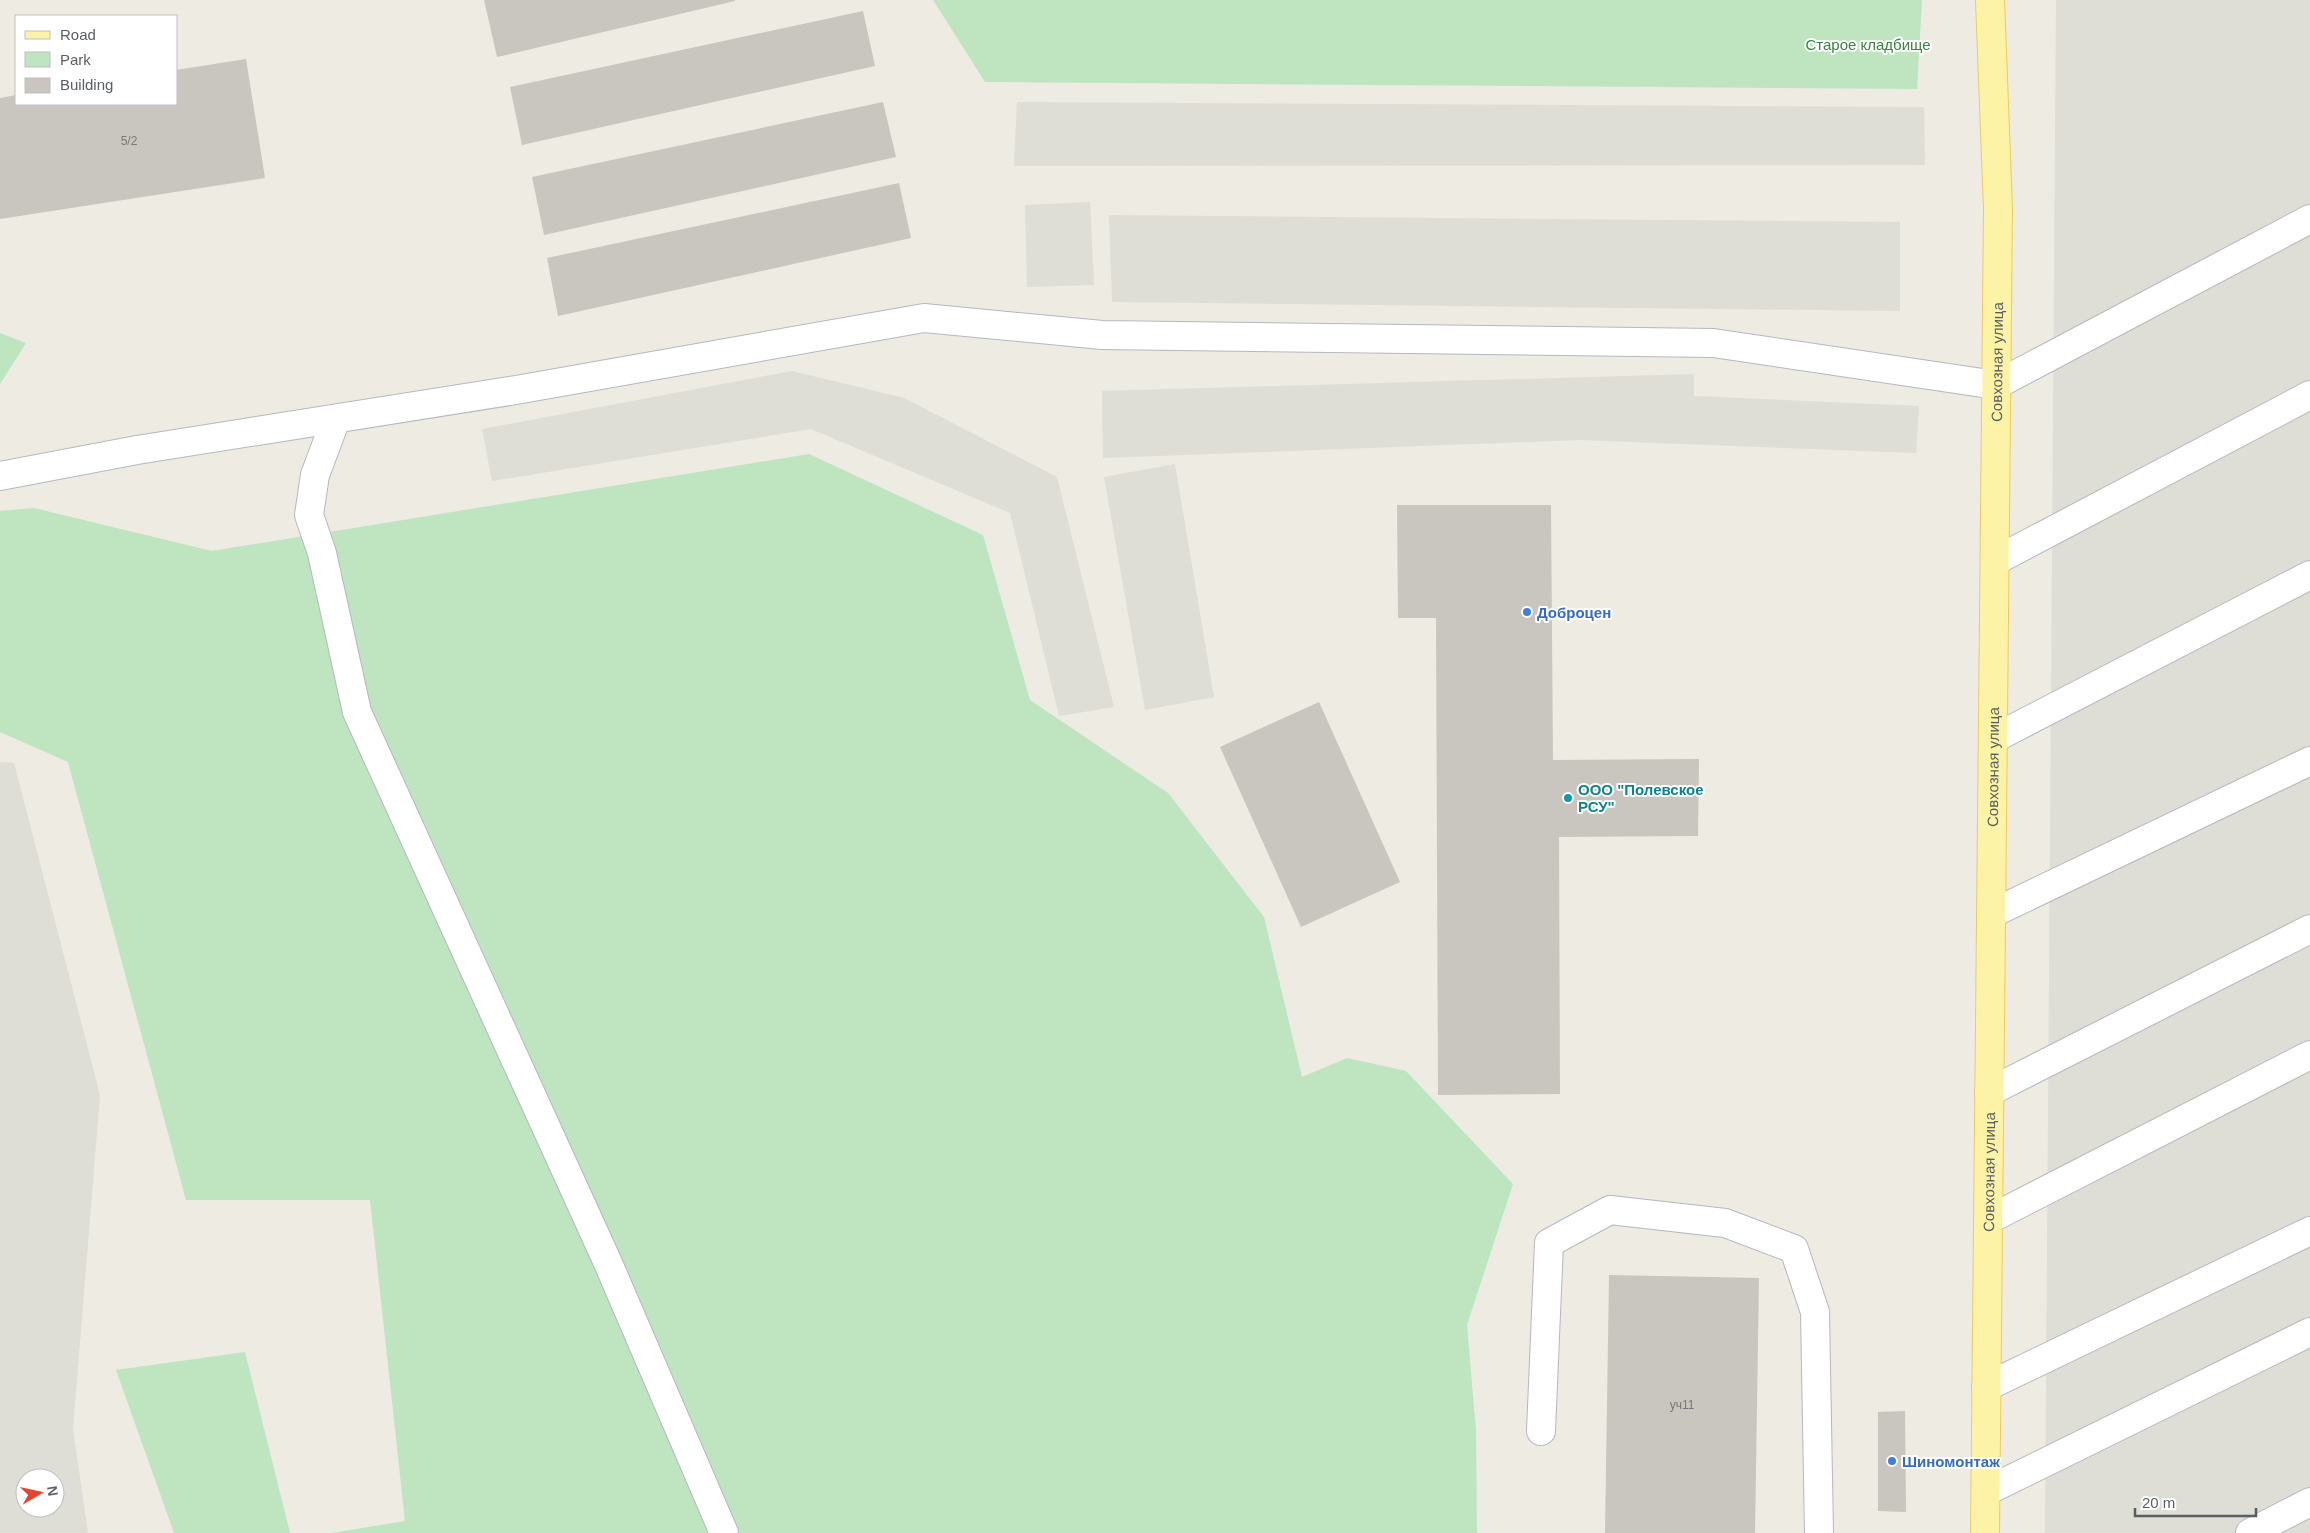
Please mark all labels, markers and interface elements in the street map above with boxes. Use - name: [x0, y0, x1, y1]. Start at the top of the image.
- legend: [15, 15, 178, 105]
- text: Road: [60, 26, 96, 43]
- park label: Старое кладбище: [1805, 36, 1931, 53]
- text: Park: [60, 51, 91, 68]
- text: Building: [60, 76, 113, 93]
- house number: 5/2: [121, 134, 138, 148]
- street label: Совхозная улица: [1987, 301, 2006, 422]
- place label: Доброцен: [1537, 604, 1611, 621]
- marker: Доброцен: [1521, 606, 1533, 618]
- street label: Совхозная улица: [1983, 706, 2002, 827]
- place label: ООО "Полевское РСУ": [1578, 781, 1704, 815]
- marker: ООО "Полевское РСУ": [1562, 792, 1574, 804]
- street label: Совхозная улица: [1979, 1111, 1998, 1232]
- house number: уч11: [1670, 1398, 1695, 1412]
- place label: Шиномонтаж: [1902, 1453, 2000, 1470]
- marker: Шиномонтаж: [1886, 1455, 1898, 1467]
- north arrow: [15, 1468, 65, 1518]
- text: N: [44, 1485, 62, 1497]
- scale bar: [2135, 1486, 2256, 1518]
- text: 20 m: [2142, 1494, 2175, 1511]

